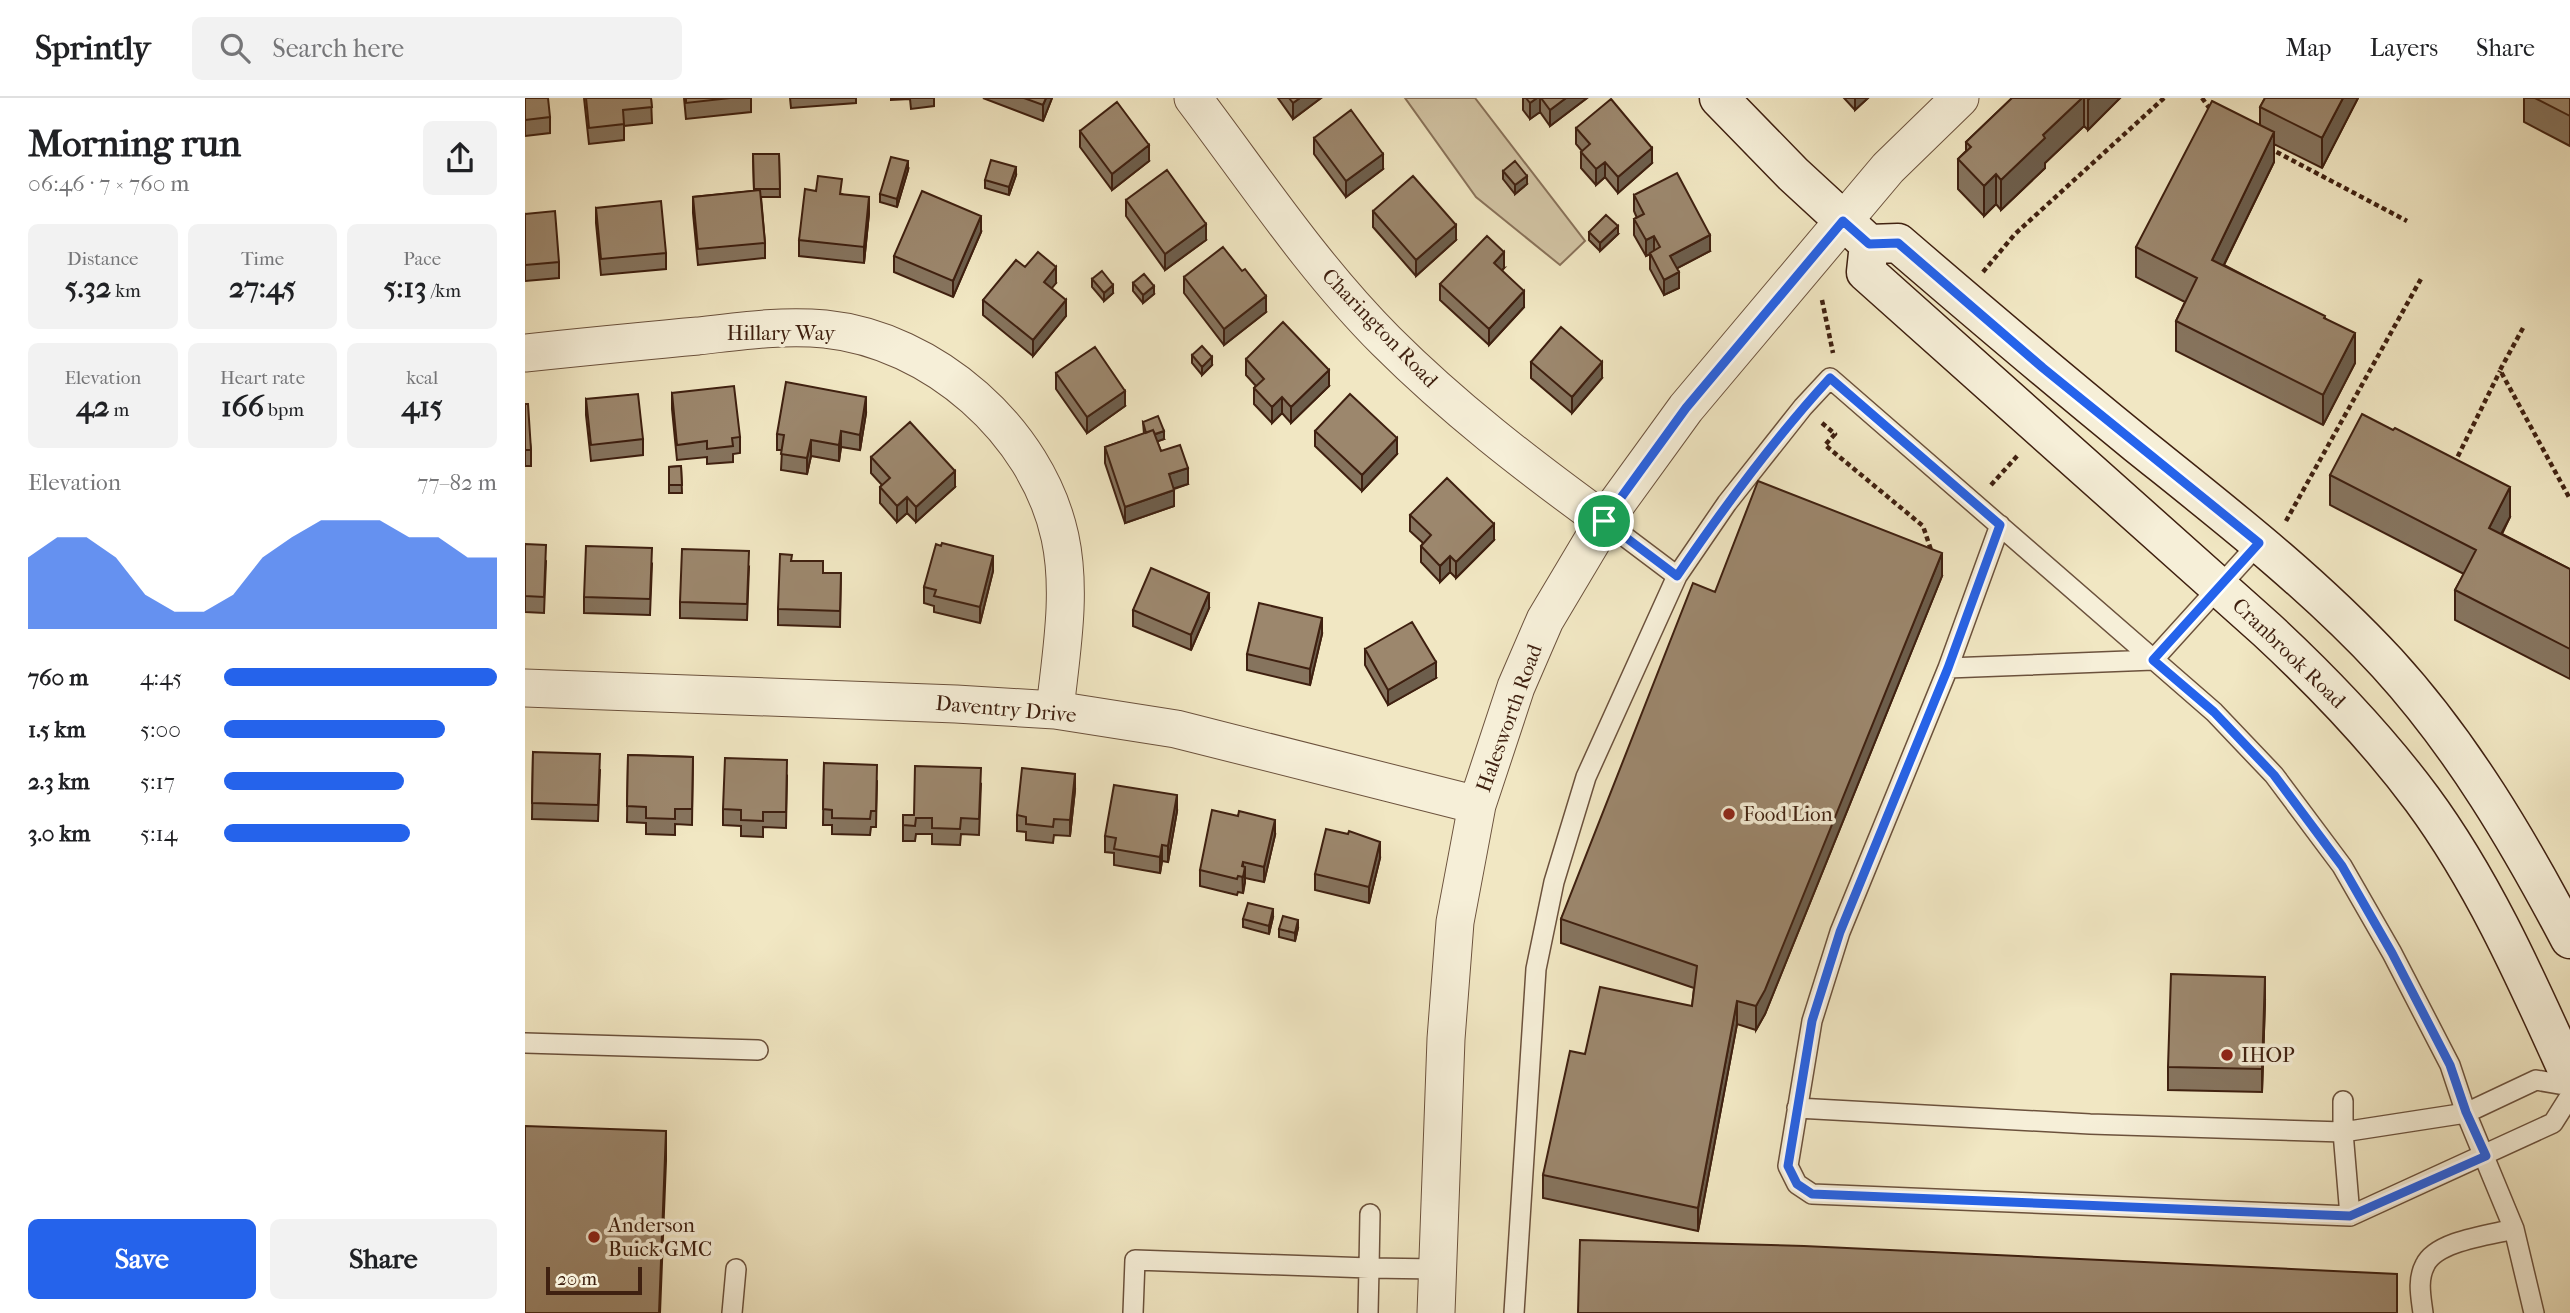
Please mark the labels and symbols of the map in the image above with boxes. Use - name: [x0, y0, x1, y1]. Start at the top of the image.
- street label: Charington Road: [1317, 264, 1443, 393]
- street label: Hillary Way: [727, 321, 836, 345]
- pin: [1574, 491, 1634, 551]
- street label: Cranbrook Road: [2228, 593, 2351, 713]
- street label: Halesworth Road: [1471, 640, 1547, 795]
- street label: Daventry Drive: [935, 691, 1077, 727]
- place label: Food Lion: [1743, 802, 1833, 826]
- marker: Food Lion: [1721, 806, 1737, 822]
- place label: IHOP: [2241, 1043, 2295, 1067]
- marker: IHOP: [2219, 1047, 2235, 1063]
- place label: Anderson Buick GMC: [607, 1213, 712, 1261]
- marker: Anderson Buick GMC: [586, 1229, 602, 1245]
- scale bar: [546, 1264, 642, 1296]

